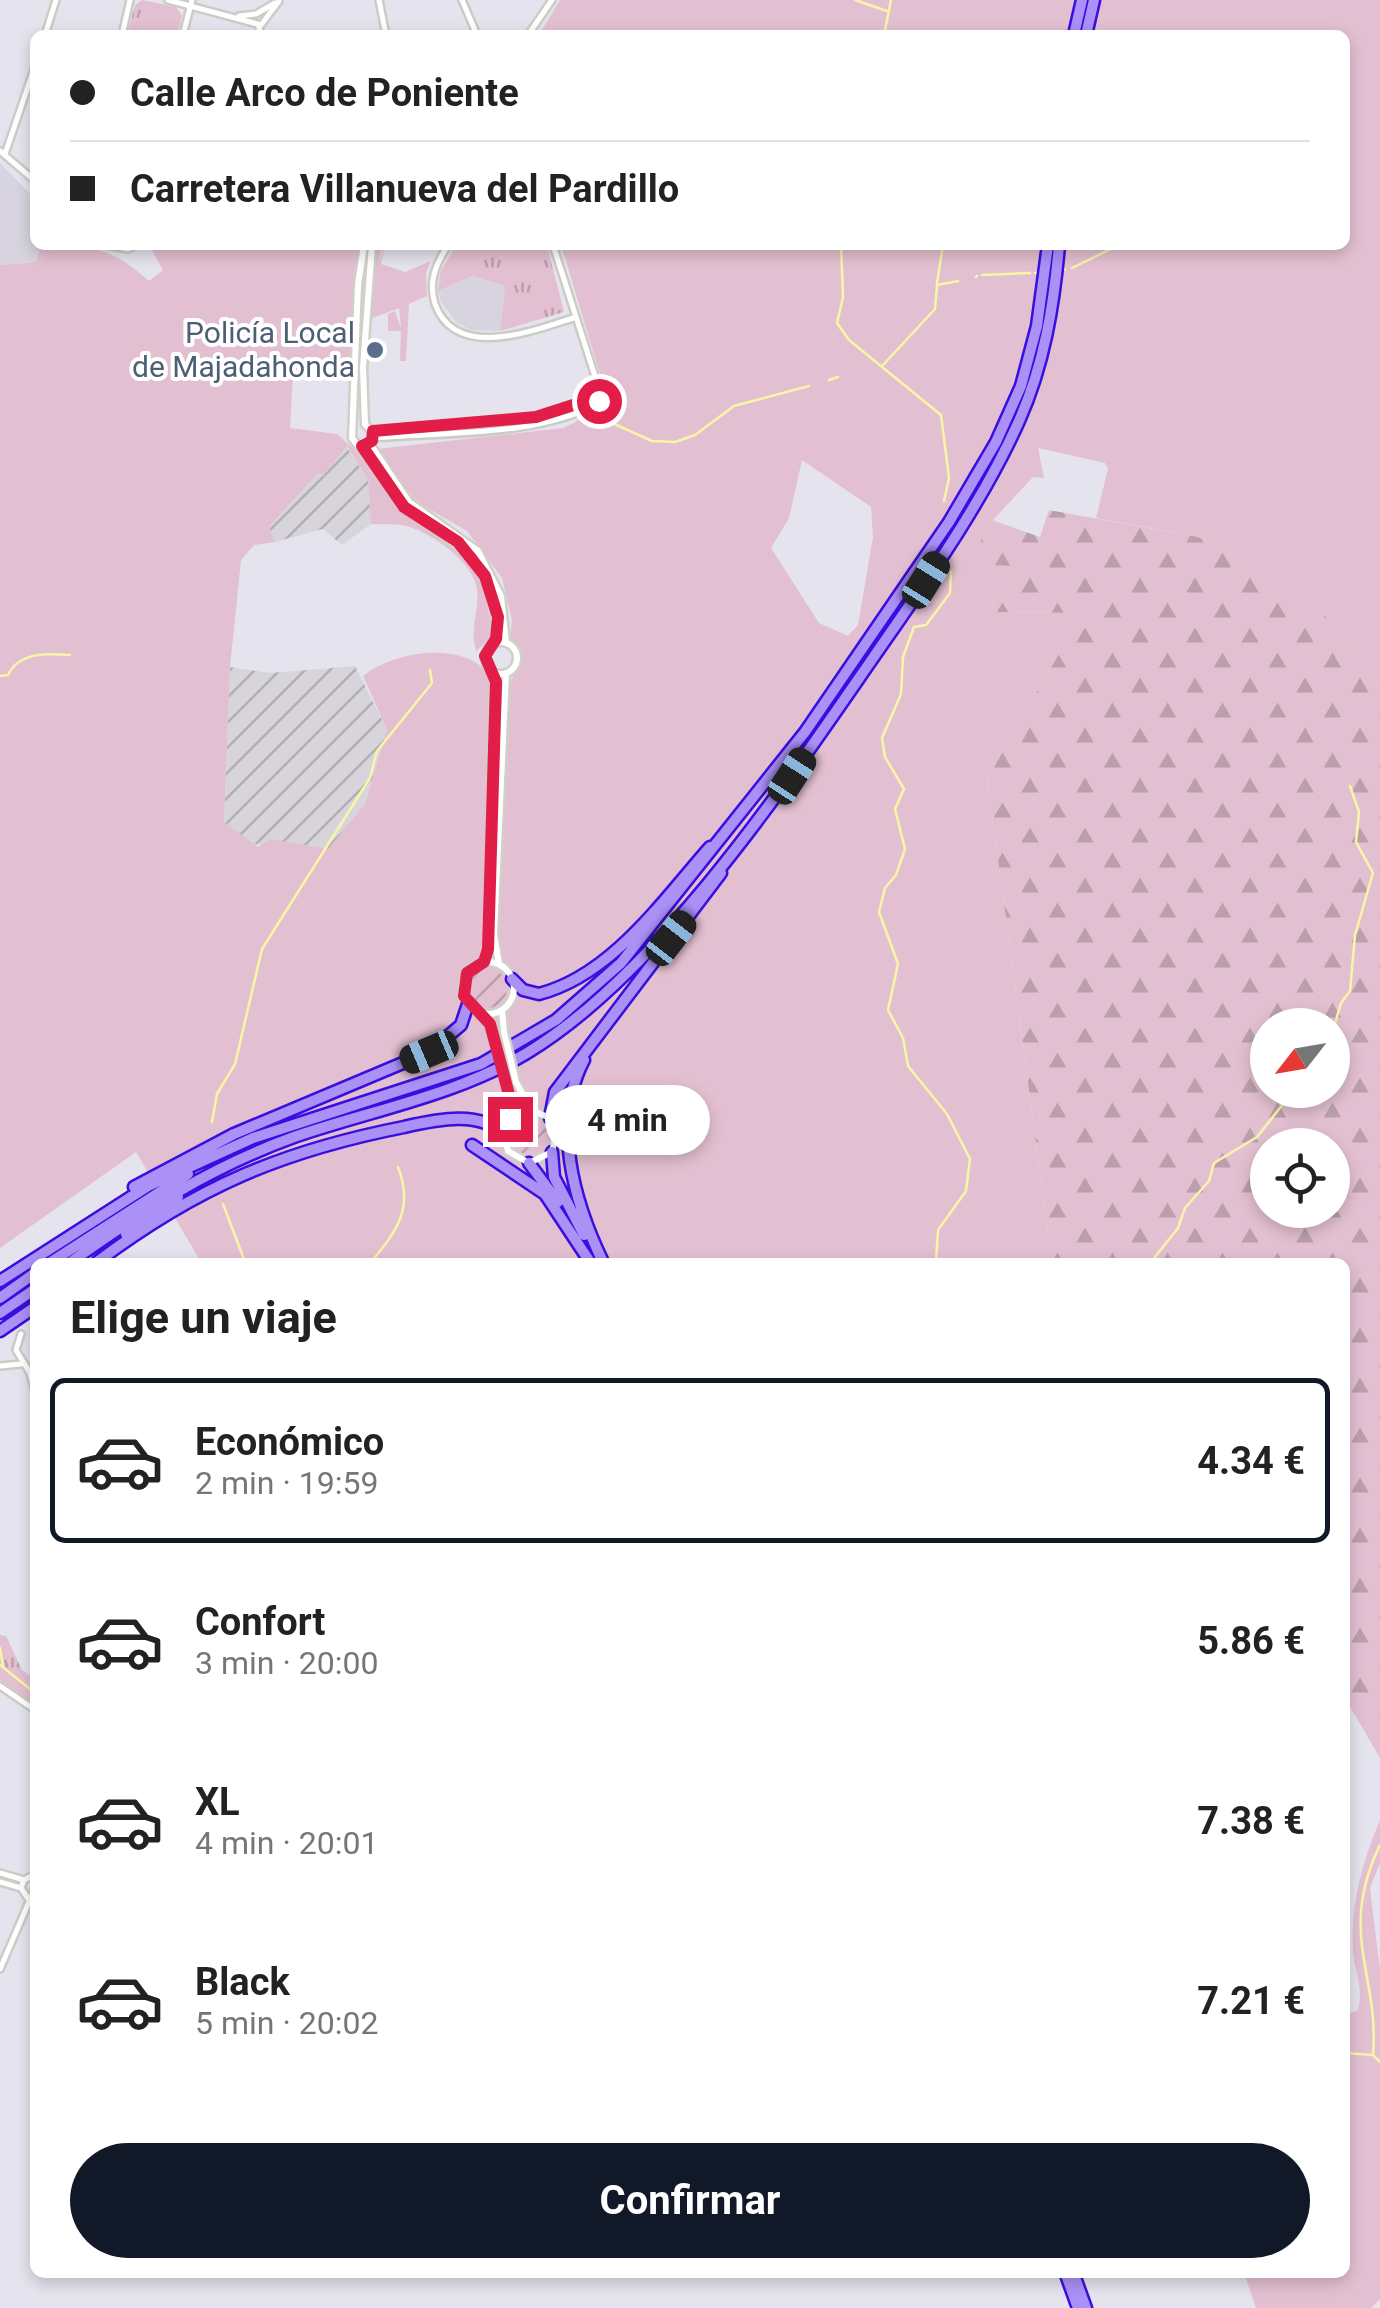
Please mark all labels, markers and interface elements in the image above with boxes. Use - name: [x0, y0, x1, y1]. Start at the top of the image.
- text: Calle Arco de Poniente: [130, 71, 519, 115]
- text: Carretera Villanueva del Pardillo: [130, 167, 679, 211]
- place label: Policía Local de Majadahonda: [132, 315, 355, 384]
- marker: Policía Local de Majadahonda: [364, 339, 386, 361]
- route start: [577, 379, 622, 424]
- car: [897, 547, 955, 613]
- car: [763, 743, 821, 809]
- car: [641, 905, 701, 971]
- north arrow: [1250, 1008, 1350, 1108]
- map controls: [1250, 1008, 1350, 1228]
- car: [396, 1026, 462, 1078]
- callout: 4 min: [545, 1084, 710, 1154]
- route end: [488, 1097, 533, 1142]
- text: 4 min: [587, 1101, 668, 1139]
- button: locate: [1250, 1128, 1350, 1228]
- text: Elige un viaje: [70, 1291, 337, 1344]
- icon: car: [75, 1416, 165, 1506]
- text: Económico: [195, 1420, 384, 1464]
- text: 4.34 €: [1197, 1439, 1305, 1483]
- text: 2 min · 19:59: [195, 1464, 378, 1502]
- icon: car: [75, 1596, 165, 1686]
- text: Confort: [195, 1600, 325, 1644]
- text: 5.86 €: [1197, 1619, 1305, 1663]
- text: 3 min · 20:00: [195, 1644, 378, 1682]
- icon: car: [75, 1776, 165, 1866]
- text: XL: [195, 1780, 240, 1824]
- text: 7.38 €: [1197, 1799, 1305, 1843]
- text: 4 min · 20:01: [195, 1824, 378, 1862]
- icon: car: [75, 1956, 165, 2046]
- text: Black: [195, 1960, 290, 2004]
- text: 7.21 €: [1197, 1979, 1305, 2023]
- text: 5 min · 20:02: [195, 2004, 378, 2042]
- button: Confirmar: [70, 2143, 1310, 2258]

